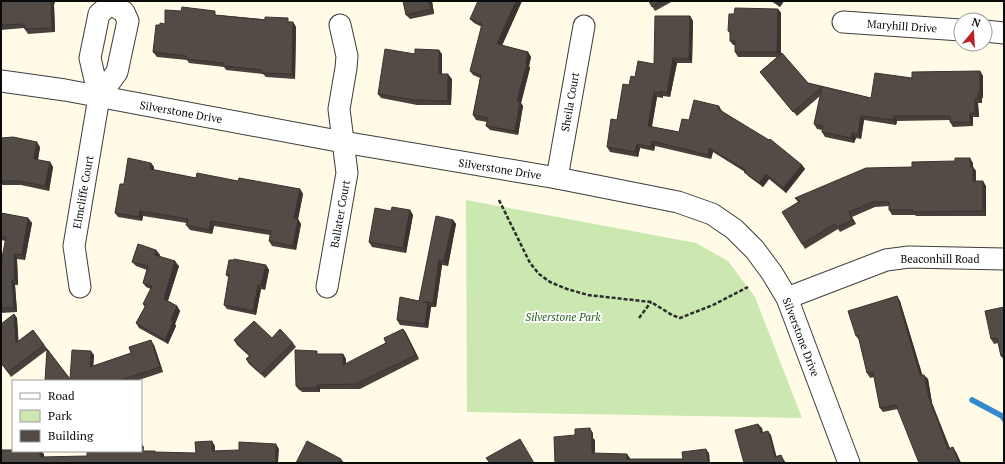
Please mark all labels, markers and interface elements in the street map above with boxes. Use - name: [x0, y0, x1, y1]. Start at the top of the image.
- north arrow: [953, 12, 993, 52]
- text: N: [970, 15, 983, 31]
- street label: Maryhill Drive: [866, 17, 938, 35]
- street label: Sheila Court: [558, 71, 582, 133]
- street label: Silverstone Drive: [139, 98, 224, 126]
- street label: Elmcliffe Court: [70, 154, 96, 230]
- street label: Silverstone Drive: [458, 156, 543, 183]
- street label: Ballater Court: [327, 179, 353, 249]
- street label: Beaconhill Road: [900, 252, 980, 266]
- street label: Silverstone Drive: [779, 295, 823, 379]
- park label: Silverstone Park: [525, 310, 601, 324]
- legend: [12, 380, 142, 452]
- text: Road: [48, 388, 75, 403]
- text: Park: [48, 408, 73, 423]
- text: Building: [48, 428, 94, 443]

